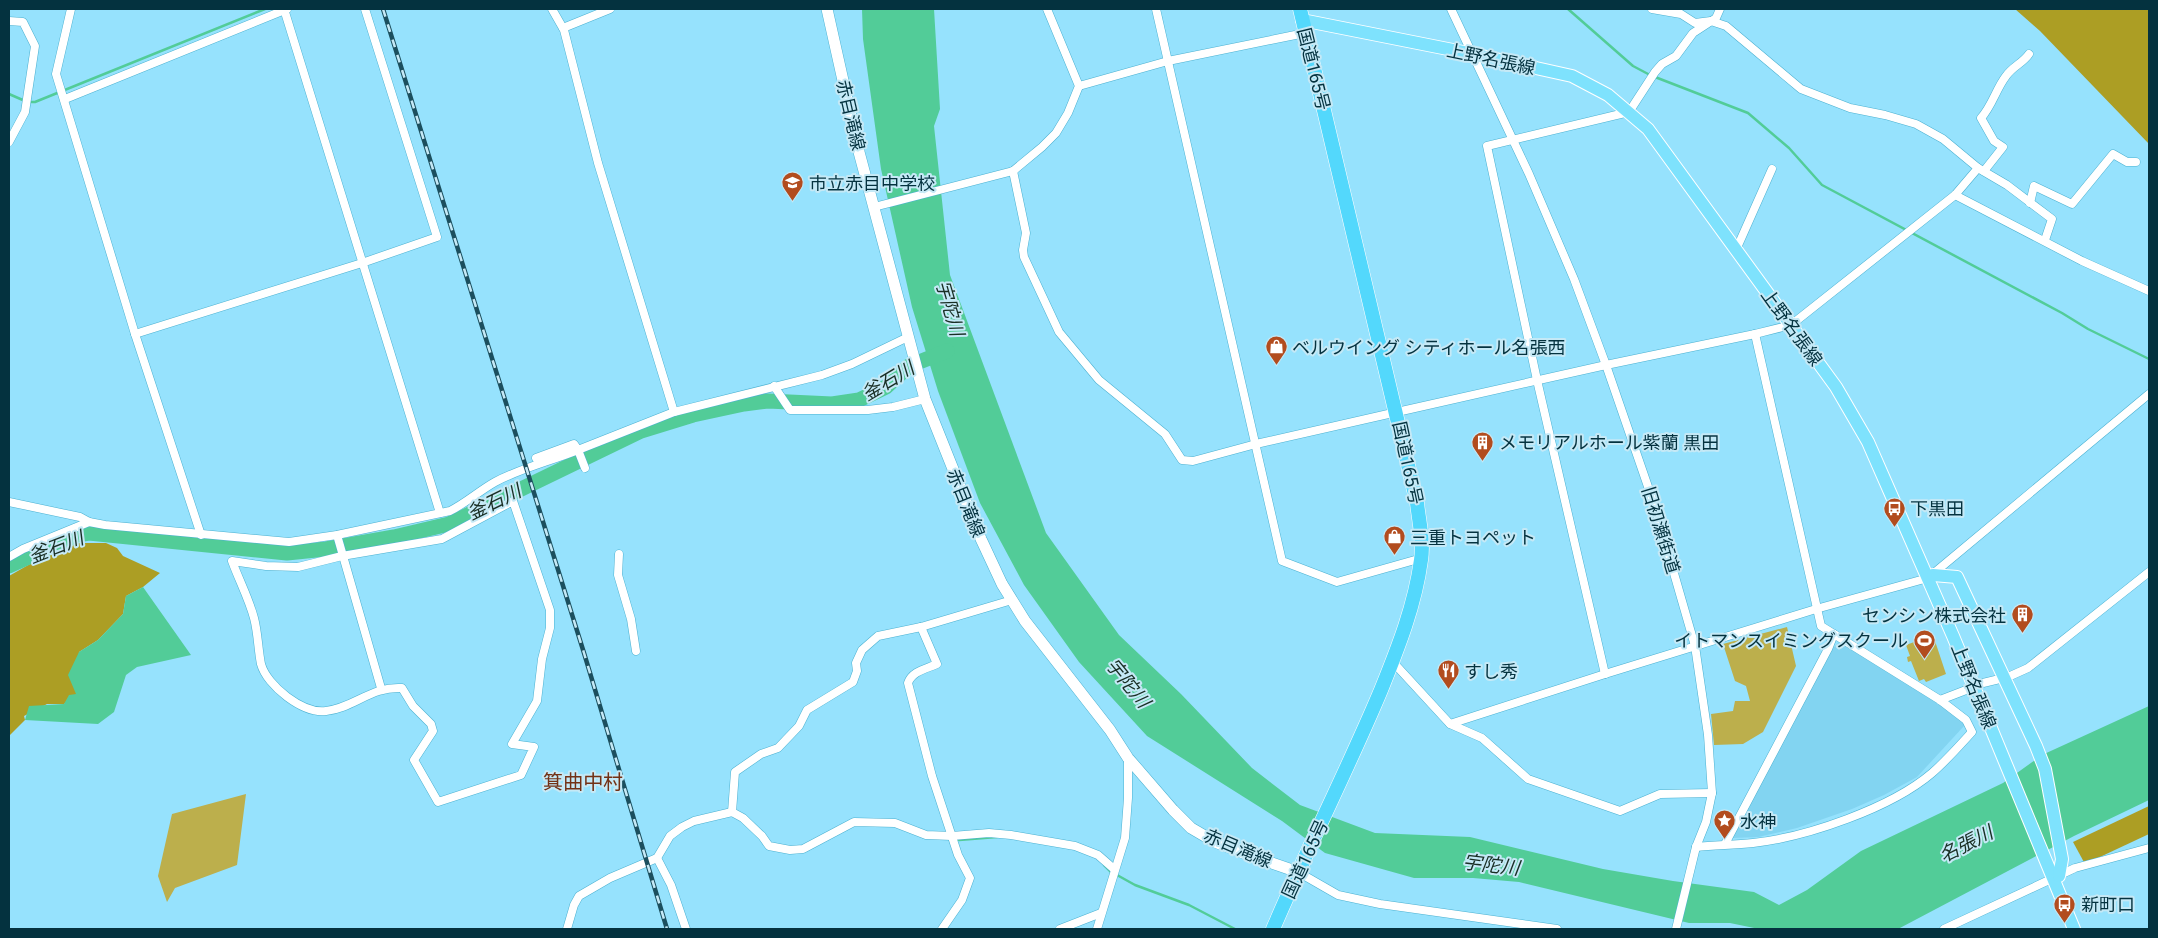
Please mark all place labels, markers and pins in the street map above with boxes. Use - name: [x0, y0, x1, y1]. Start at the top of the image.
- school or university icon: 市立赤目中学校: [781, 171, 805, 202]
- place label: 市立赤目中学校: [809, 173, 935, 194]
- shop icon: ベルウイング シティホール名張西: [1264, 335, 1288, 366]
- place label: ベルウイング シティホール名張西: [1292, 337, 1565, 358]
- building icon: メモリアルホール紫蘭 黒田: [1471, 430, 1495, 461]
- place label: メモリアルホール紫蘭 黒田: [1499, 432, 1719, 453]
- bus stop icon: 下黒田: [1882, 496, 1906, 527]
- place label: 下黒田: [1910, 498, 1964, 519]
- shop icon: 三重トヨペット: [1382, 525, 1406, 556]
- place label: 三重トヨペット: [1410, 527, 1536, 548]
- building icon: センシン株式会社: [2010, 603, 2034, 634]
- place label: センシン株式会社: [1862, 605, 2006, 626]
- sports icon: イトマンスイミングスクール: [1912, 628, 1936, 659]
- place label: イトマンスイミングスクール: [1674, 630, 1908, 651]
- restaurant icon: すし秀: [1436, 659, 1460, 690]
- place label: すし秀: [1464, 661, 1518, 682]
- place icon: 水神: [1712, 809, 1736, 840]
- place label: 水神: [1740, 811, 1776, 832]
- bus stop icon: 新町口: [2053, 892, 2077, 923]
- place label: 新町口: [2081, 894, 2135, 915]

